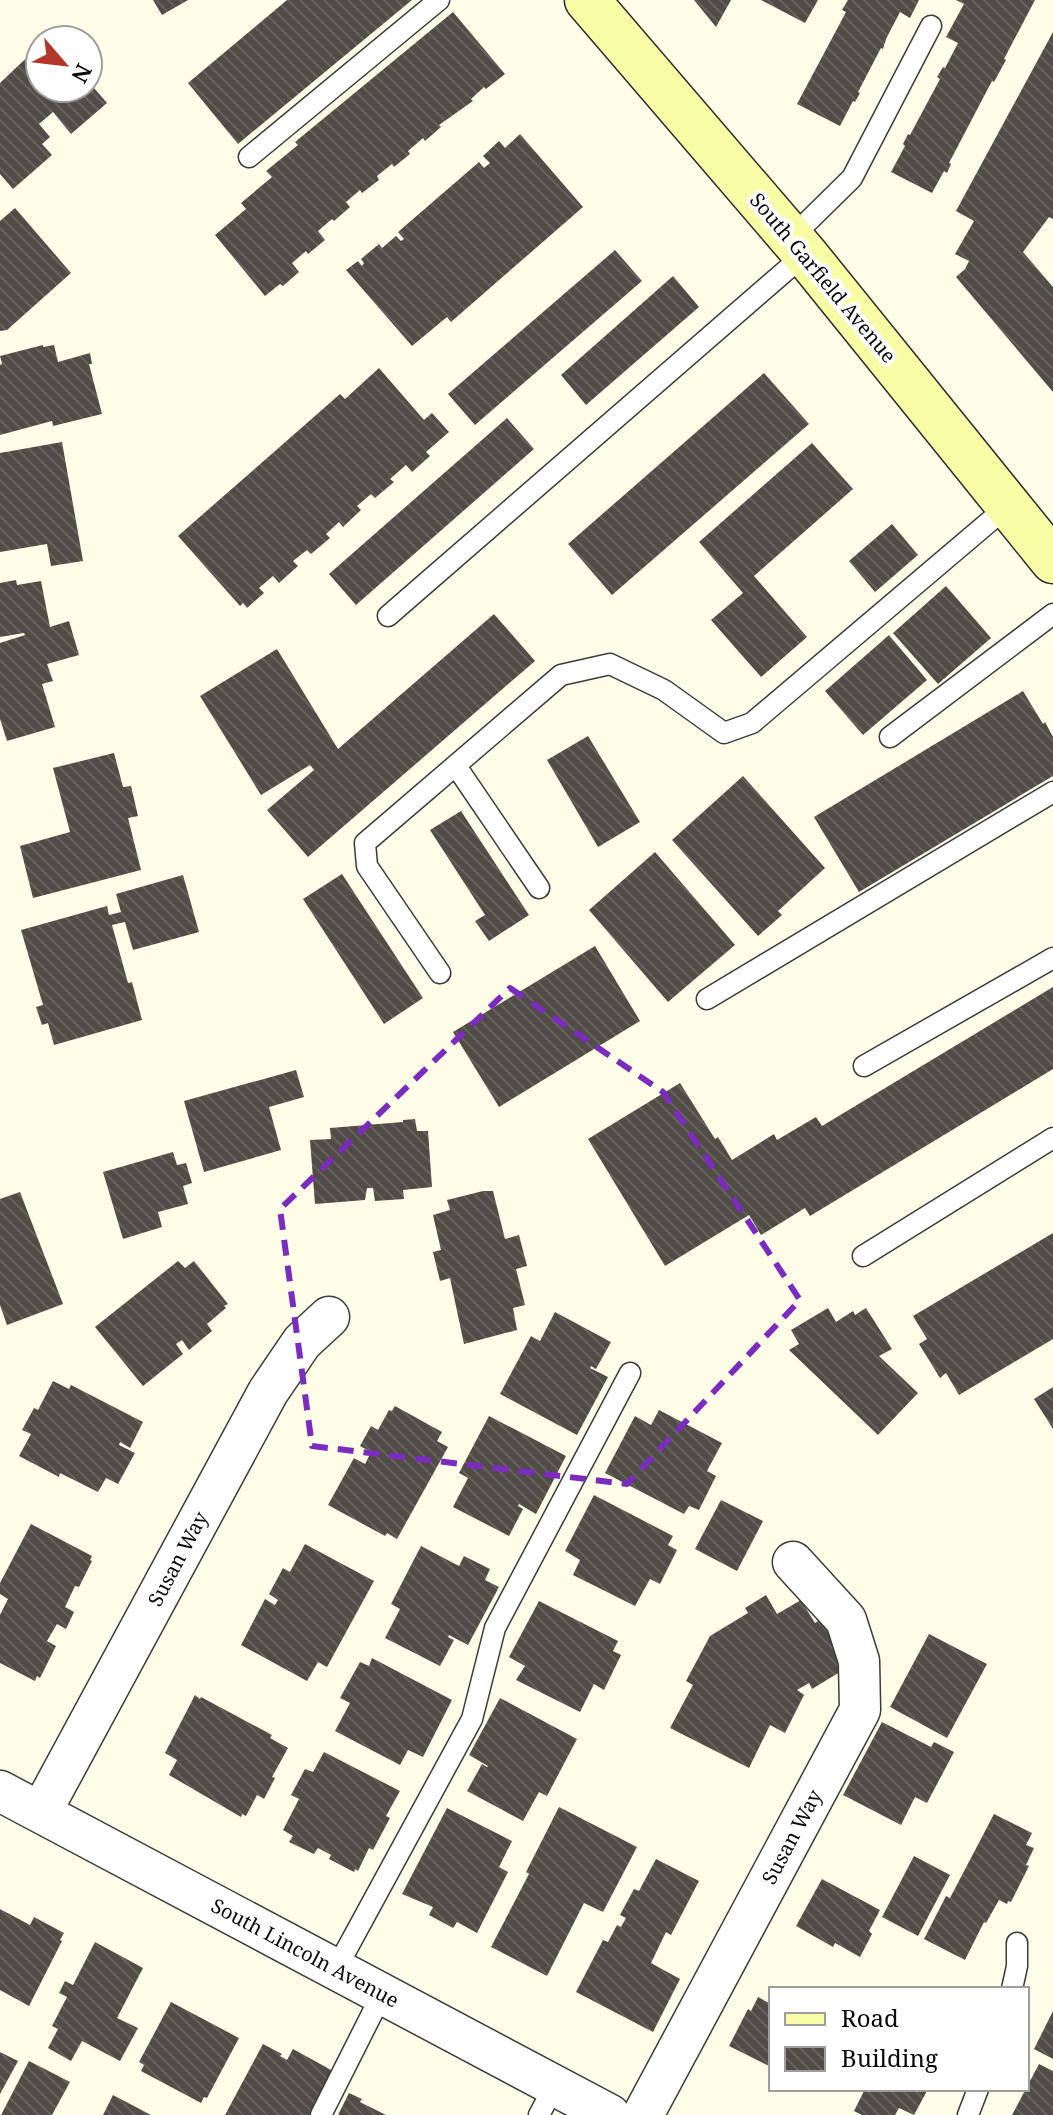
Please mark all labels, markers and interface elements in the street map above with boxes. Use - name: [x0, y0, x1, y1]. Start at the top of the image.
- north arrow: [24, 24, 104, 104]
- text: N: [65, 59, 100, 89]
- street label: South Garfield Avenue: [744, 187, 903, 368]
- street label: Susan Way: [141, 1506, 214, 1611]
- street label: Susan Way: [755, 1784, 828, 1889]
- street label: South Lincoln Avenue: [207, 1892, 404, 2014]
- legend: [769, 1987, 1029, 2091]
- text: Road: [841, 2001, 899, 2034]
- text: Building: [841, 2041, 938, 2074]

